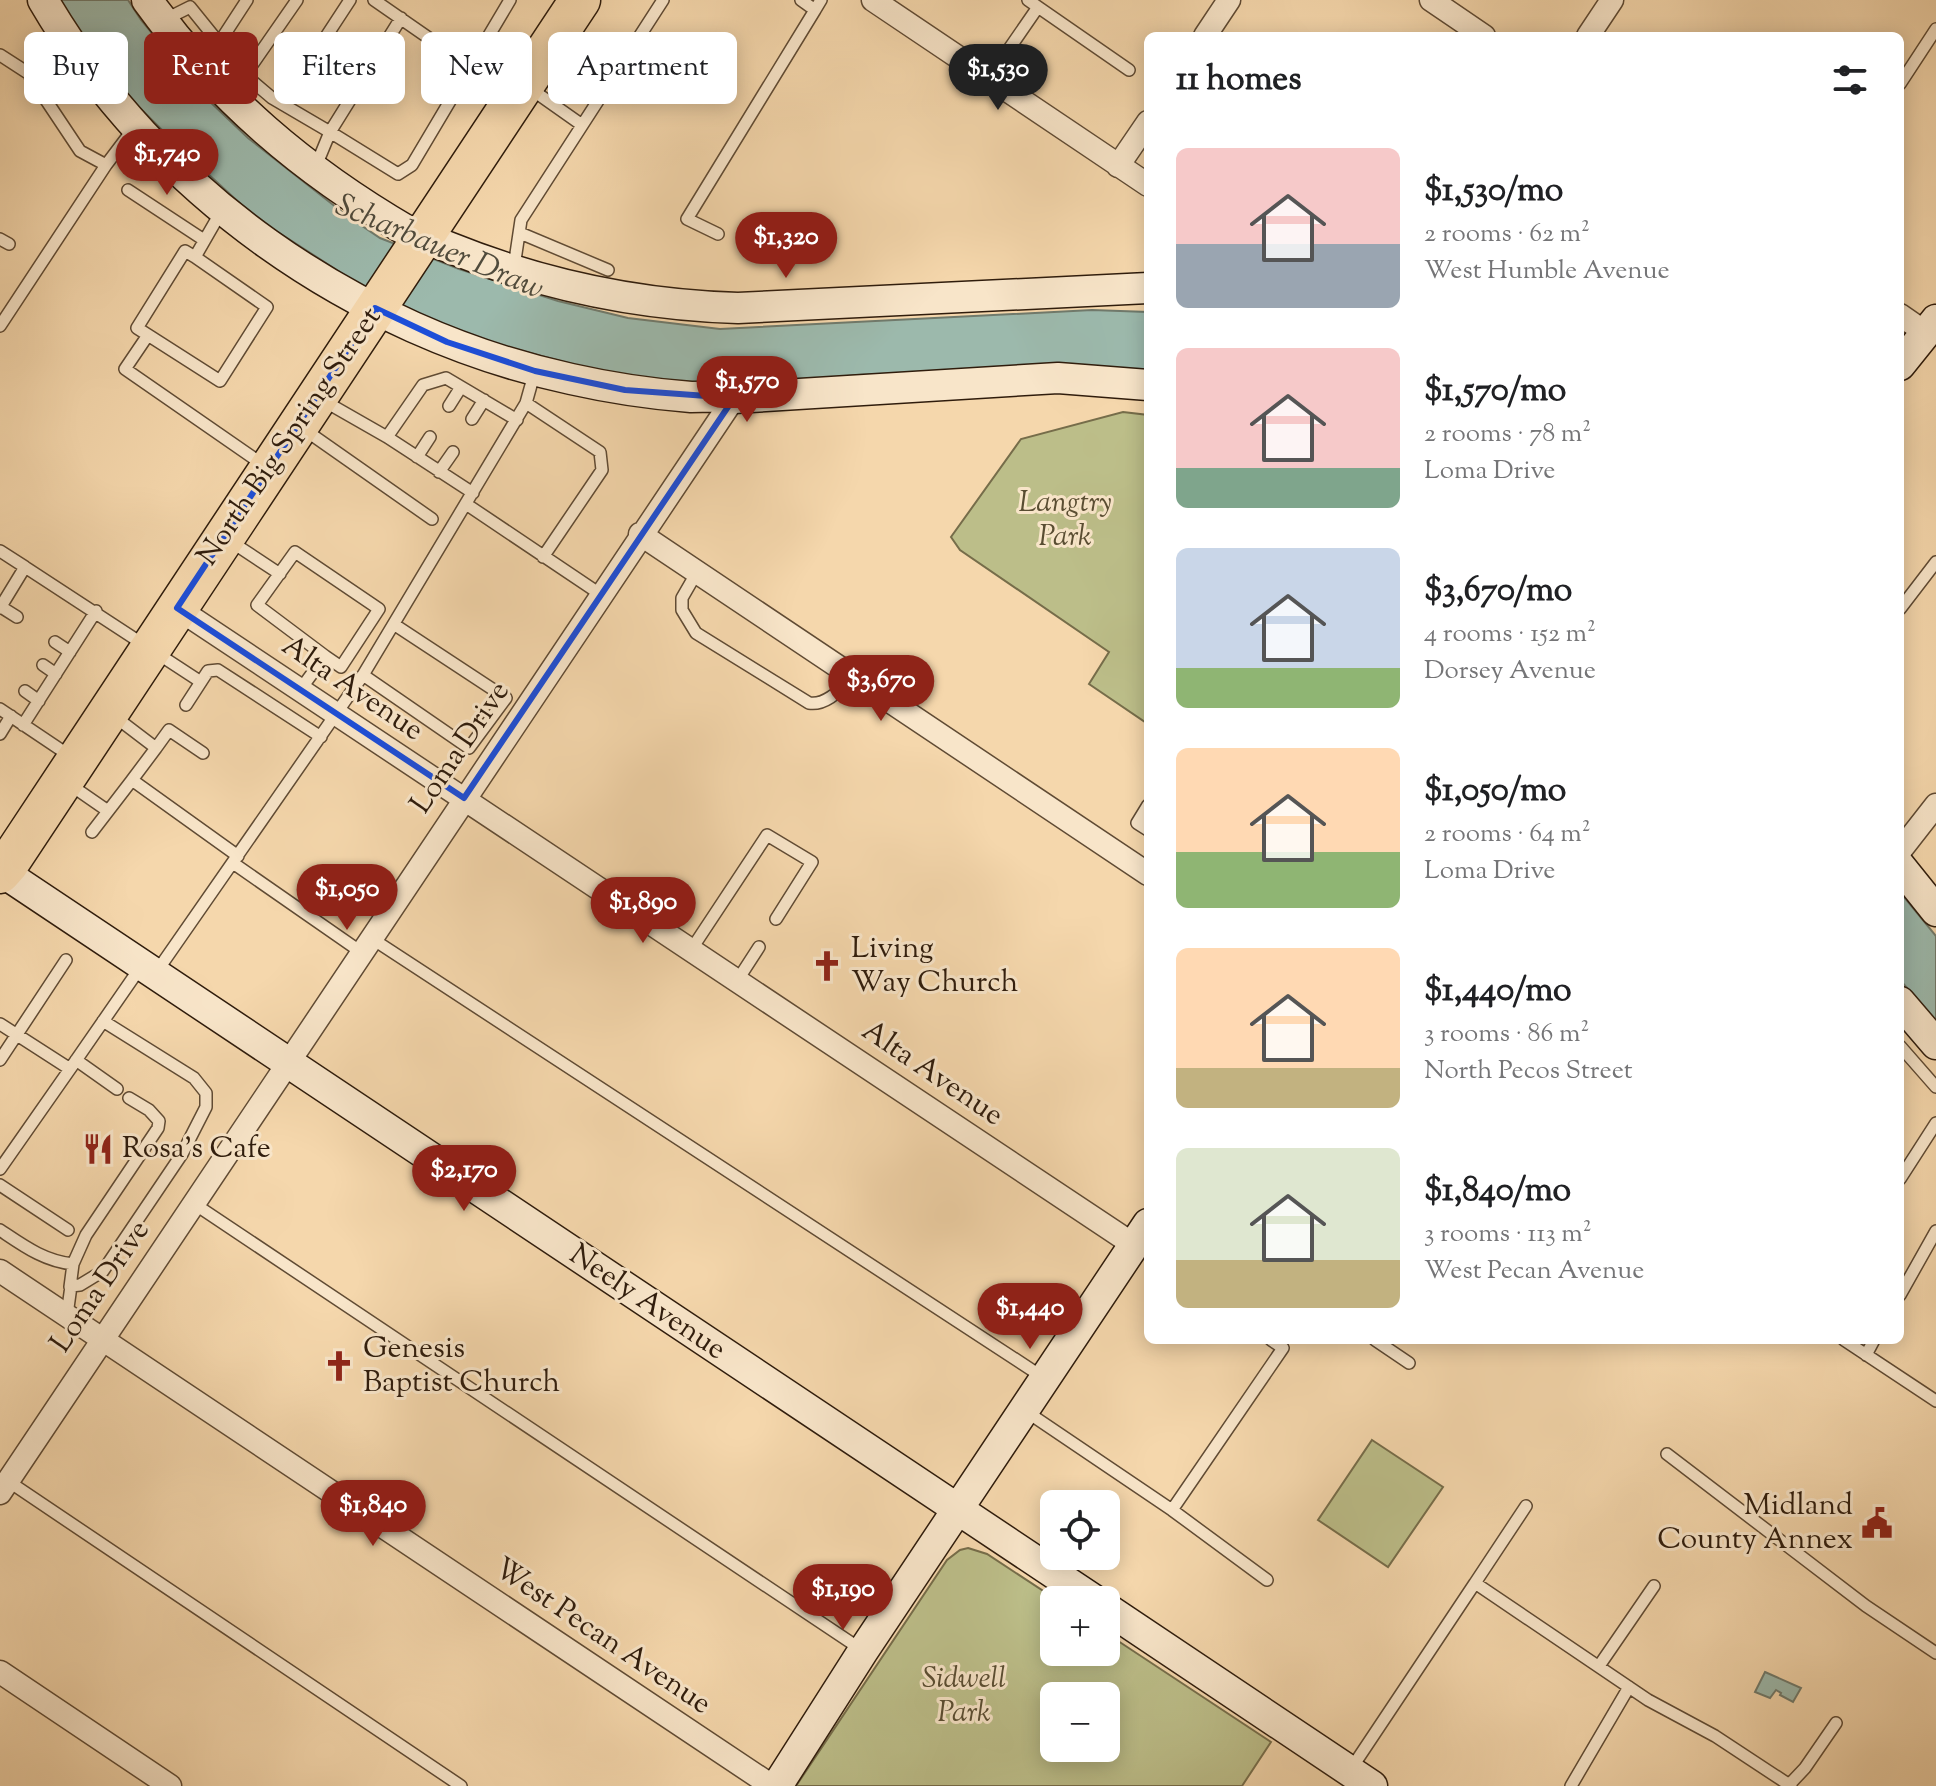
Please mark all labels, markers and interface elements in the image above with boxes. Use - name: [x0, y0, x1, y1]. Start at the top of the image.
- chip: Buy: [24, 32, 128, 104]
- chip: Rent: [144, 32, 258, 104]
- chip: Filters: [274, 32, 405, 104]
- chip: New: [421, 32, 532, 104]
- chip: Apartment: [548, 32, 737, 104]
- pin: $1,530: [933, 44, 1063, 112]
- text: $1,530: [967, 51, 1029, 88]
- text: 11 homes: [1176, 56, 1302, 105]
- icon: filters: [1828, 58, 1872, 102]
- pin: $1,740: [102, 129, 232, 197]
- text: $1,740: [133, 136, 201, 173]
- text: $1,530/mo: [1424, 167, 1563, 216]
- icon: home: [1240, 180, 1336, 276]
- water label: Scharbauer Draw: [328, 183, 550, 313]
- pin: $1,320: [721, 212, 851, 280]
- text: 2 rooms · 62 m²: [1424, 216, 1590, 253]
- text: $1,320: [753, 219, 819, 256]
- text: West Humble Avenue: [1424, 253, 1670, 290]
- street label: North Big Spring Street: [187, 299, 393, 575]
- pin: $1,570: [682, 356, 812, 424]
- text: $1,570: [715, 363, 779, 400]
- text: $1,570/mo: [1424, 367, 1566, 416]
- icon: home: [1240, 380, 1336, 476]
- text: 2 rooms · 78 m²: [1424, 416, 1591, 453]
- text: Loma Drive: [1424, 453, 1555, 490]
- park label: Langtry Park: [1018, 482, 1112, 559]
- text: $3,670/mo: [1424, 567, 1572, 616]
- icon: home: [1240, 580, 1336, 676]
- text: 4 rooms · 152 m²: [1424, 616, 1596, 653]
- street label: Alta Avenue: [272, 626, 432, 752]
- text: Dorsey Avenue: [1424, 653, 1596, 690]
- pin: $3,670: [816, 655, 946, 723]
- text: $3,670: [846, 662, 916, 699]
- street label: Loma Drive: [401, 673, 521, 823]
- text: $1,050/mo: [1424, 767, 1566, 816]
- icon: home: [1240, 780, 1336, 876]
- text: 2 rooms · 64 m²: [1424, 816, 1591, 853]
- text: Loma Drive: [1424, 853, 1555, 890]
- pin: $1,050: [282, 864, 412, 932]
- text: $1,050: [315, 871, 379, 908]
- pin: $1,890: [578, 877, 708, 945]
- text: $1,890: [609, 884, 677, 921]
- place label: Living Way Church: [851, 928, 1019, 1005]
- church icon: Living Way Church: [810, 949, 844, 983]
- text: $1,440/mo: [1424, 967, 1572, 1016]
- icon: home: [1240, 980, 1336, 1076]
- street label: Alta Avenue: [852, 1011, 1012, 1137]
- text: 3 rooms · 86 m²: [1424, 1016, 1589, 1053]
- text: North Pecos Street: [1424, 1053, 1633, 1090]
- place label: Rosa's Cafe: [122, 1128, 271, 1171]
- restaurant icon: Rosa's Cafe: [81, 1132, 115, 1166]
- pin: $2,170: [399, 1145, 529, 1213]
- text: $2,170: [430, 1152, 498, 1189]
- text: $1,840/mo: [1424, 1167, 1571, 1216]
- icon: home: [1240, 1180, 1336, 1276]
- street label: Loma Drive: [41, 1212, 161, 1362]
- text: 3 rooms · 113 m²: [1424, 1216, 1592, 1253]
- street label: Neely Avenue: [560, 1235, 734, 1371]
- text: West Pecan Avenue: [1424, 1253, 1644, 1290]
- pin: $1,440: [965, 1283, 1095, 1351]
- text: $1,440: [996, 1290, 1064, 1327]
- place label: Genesis Baptist Church: [363, 1328, 561, 1405]
- church icon: Genesis Baptist Church: [322, 1349, 356, 1383]
- pin: $1,840: [308, 1480, 438, 1548]
- place label: Midland County Annex: [1657, 1485, 1853, 1562]
- text: $1,840: [339, 1487, 407, 1524]
- map controls: [1040, 1490, 1120, 1762]
- button: locate: [1040, 1490, 1120, 1570]
- public building icon: Midland County Annex: [1860, 1506, 1894, 1540]
- street label: West Pecan Avenue: [485, 1548, 719, 1726]
- pin: $1,190: [778, 1564, 908, 1632]
- text: $1,190: [811, 1571, 875, 1608]
- button: +: [1040, 1586, 1120, 1666]
- park label: Sidwell Park: [922, 1658, 1006, 1735]
- button: −: [1040, 1682, 1120, 1762]

